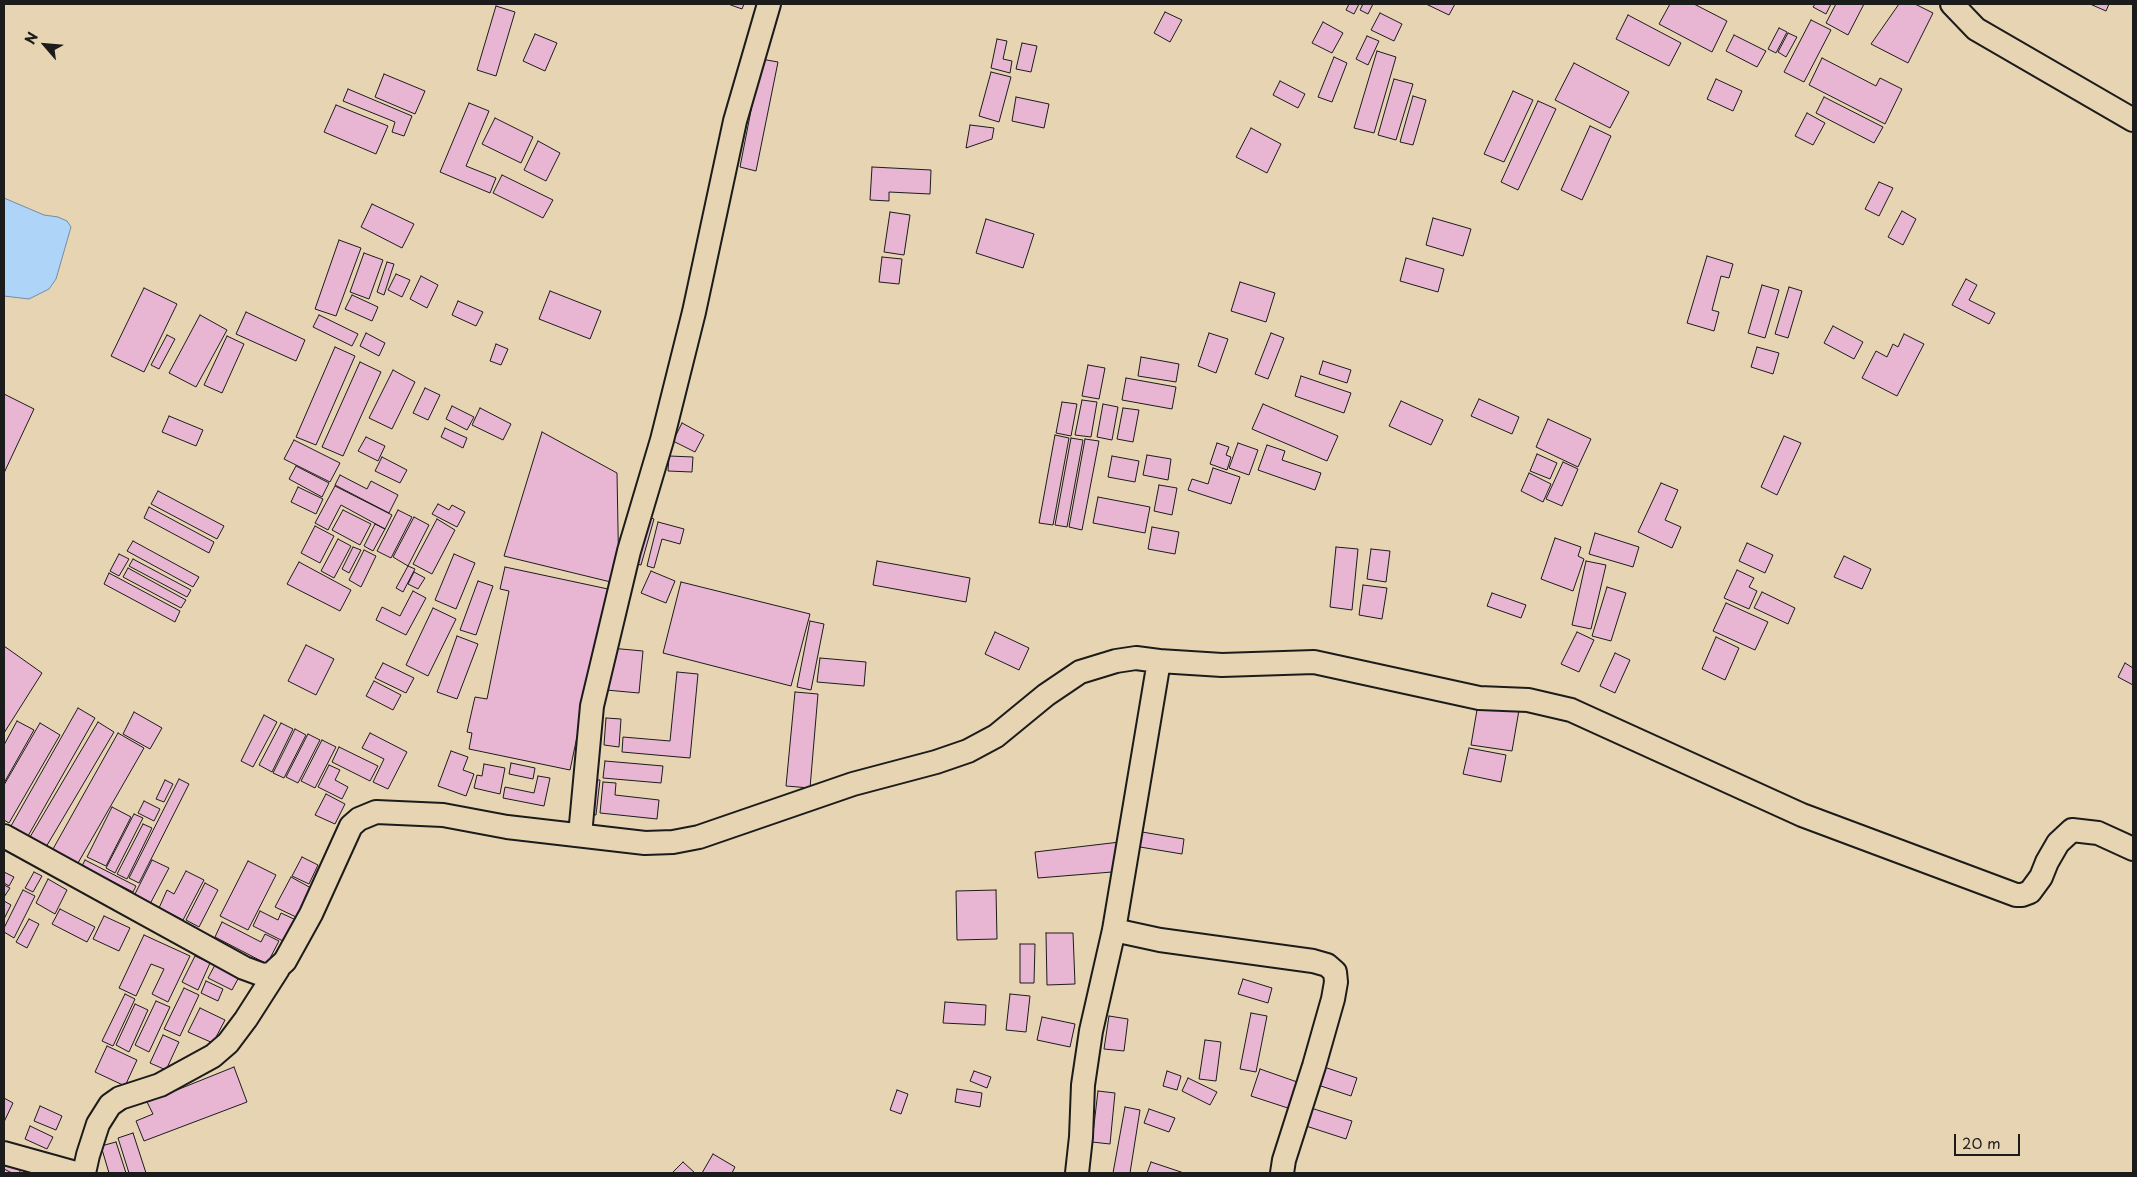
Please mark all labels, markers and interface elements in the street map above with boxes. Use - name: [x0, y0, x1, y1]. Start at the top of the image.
- north arrow: [20, 20, 70, 70]
- text: N: [19, 28, 43, 48]
- scale bar: [1957, 1124, 2023, 1156]
- text: 20 m: [1962, 1131, 2001, 1154]

